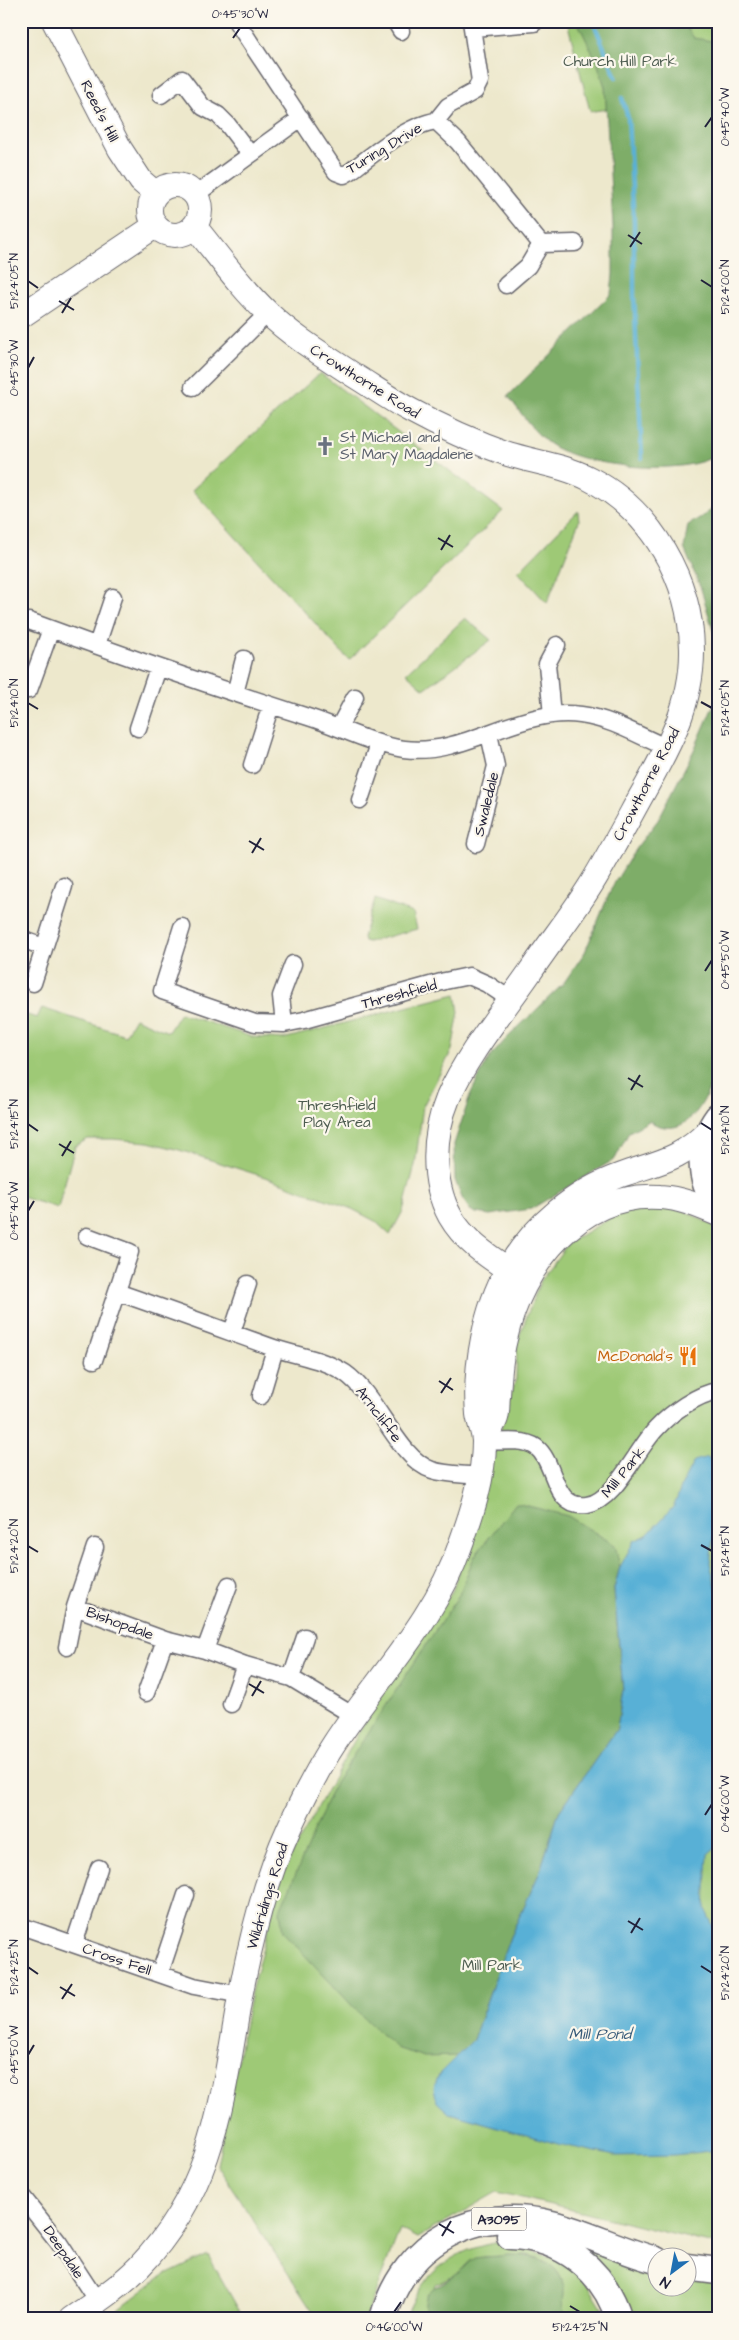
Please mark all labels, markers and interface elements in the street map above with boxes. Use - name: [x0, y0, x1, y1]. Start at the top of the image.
- text: 0°45'30"W: [212, 6, 269, 23]
- park label: Church Hill Park: [563, 51, 677, 72]
- street label: Reed's Hill: [75, 77, 124, 146]
- text: 0°45'40"W: [717, 87, 734, 146]
- street label: Turing Drive: [342, 118, 427, 180]
- text: 51°24'05"N: [6, 252, 23, 309]
- text: 51°24'00"N: [717, 259, 734, 315]
- text: 0°45'30"W: [6, 339, 23, 396]
- street label: Crowthorne Road: [306, 339, 424, 424]
- place label: St Michael and St Mary Magdalene: [340, 427, 473, 466]
- church icon: St Michael and St Mary Magdalene: [314, 435, 336, 457]
- text: 51°24'10"N: [6, 678, 23, 728]
- text: 51°24'05"N: [717, 679, 734, 736]
- street label: Crowthorne Road: [608, 724, 685, 845]
- street label: Swaledale: [468, 770, 505, 839]
- text: 0°45'50"W: [717, 930, 734, 990]
- street label: Threshfield: [359, 974, 440, 1015]
- park label: Threshfield Play Area: [298, 1095, 376, 1134]
- text: 51°24'15"N: [6, 1099, 23, 1149]
- text: 51°24'10"N: [717, 1105, 734, 1155]
- text: 0°45'40"W: [6, 1181, 23, 1240]
- restaurant icon: McDonald's: [677, 1345, 699, 1367]
- place label: McDonald's: [598, 1346, 673, 1367]
- street label: Arncliffe: [351, 1382, 407, 1447]
- street label: Mill Park: [596, 1442, 650, 1502]
- text: 51°24'20"N: [6, 1518, 23, 1573]
- text: 51°24'15"N: [717, 1526, 734, 1576]
- street label: Bishopdale: [83, 1602, 157, 1645]
- text: 0°46'00"W: [717, 1775, 734, 1833]
- street label: Wildridings Road: [241, 1840, 295, 1952]
- street label: Cross Fell: [80, 1938, 154, 1981]
- text: 51°24'25"N: [6, 1939, 23, 1995]
- text: 51°24'20"N: [717, 1945, 734, 2000]
- park label: Mill Park: [462, 1955, 522, 1976]
- water label: Mill Pond: [569, 2023, 634, 2045]
- text: 0°45'50"W: [6, 2025, 23, 2085]
- road number: A3095: [472, 2208, 526, 2230]
- street label: Deepdale: [38, 2221, 89, 2283]
- north arrow: [646, 2248, 696, 2298]
- text: N: [656, 2271, 675, 2293]
- text: 0°46'00"W: [365, 2319, 423, 2336]
- text: 51°24'25"N: [552, 2319, 608, 2336]

